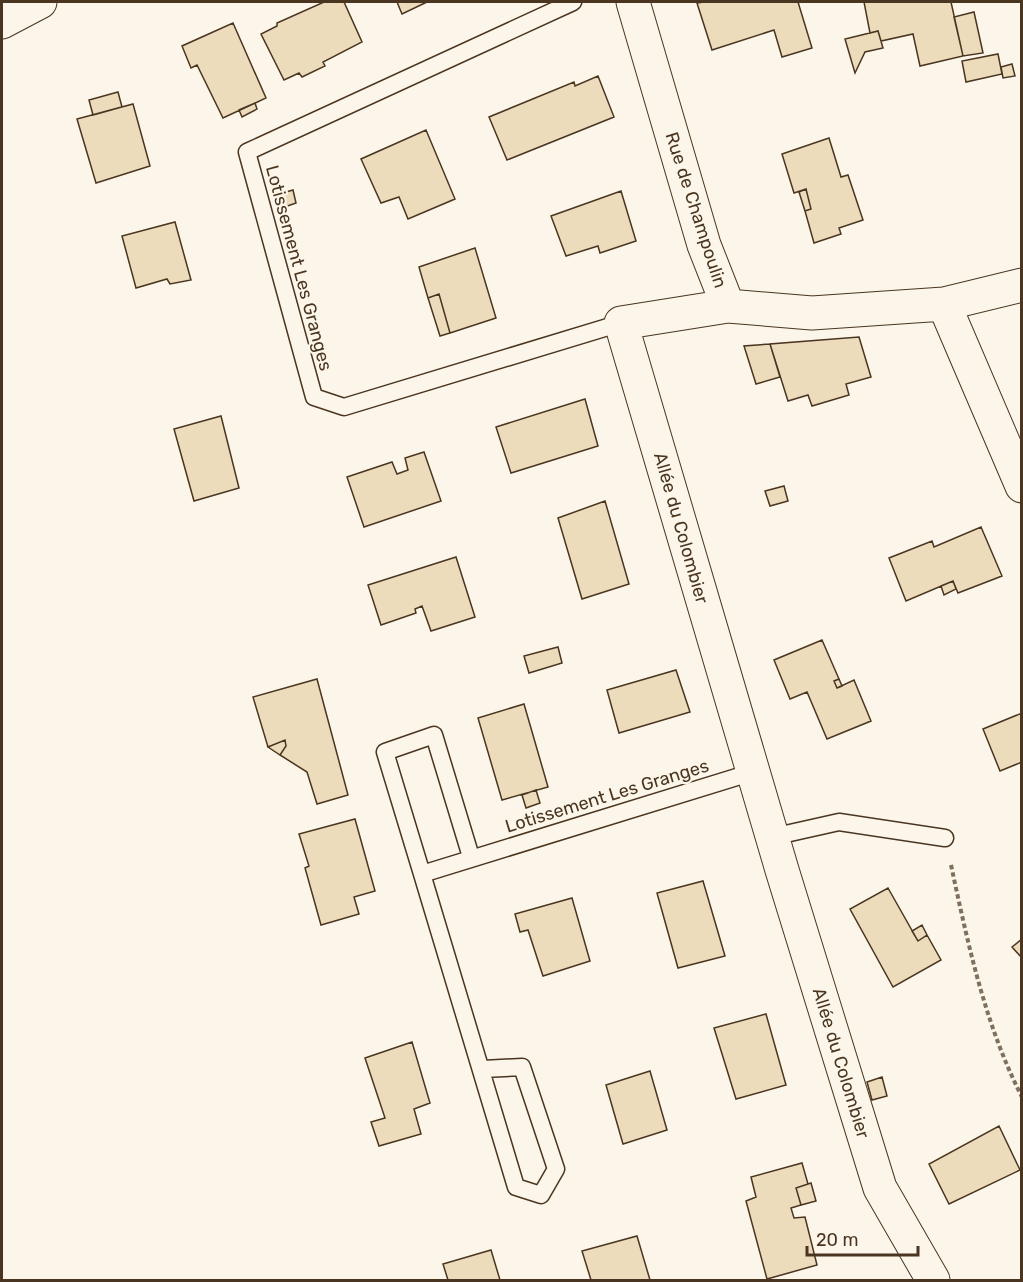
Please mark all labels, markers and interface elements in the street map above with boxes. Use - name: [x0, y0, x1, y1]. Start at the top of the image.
- street label: Rue de Champoulin: [660, 129, 732, 291]
- street label: Lotissement Les Granges: [261, 163, 337, 373]
- street label: Allée du Colombier: [649, 450, 713, 606]
- street label: Lotissement Les Granges: [503, 755, 711, 837]
- street label: Allée du Colombier: [808, 985, 874, 1141]
- scale bar: [807, 1219, 918, 1257]
- text: 20 m: [816, 1229, 858, 1251]

